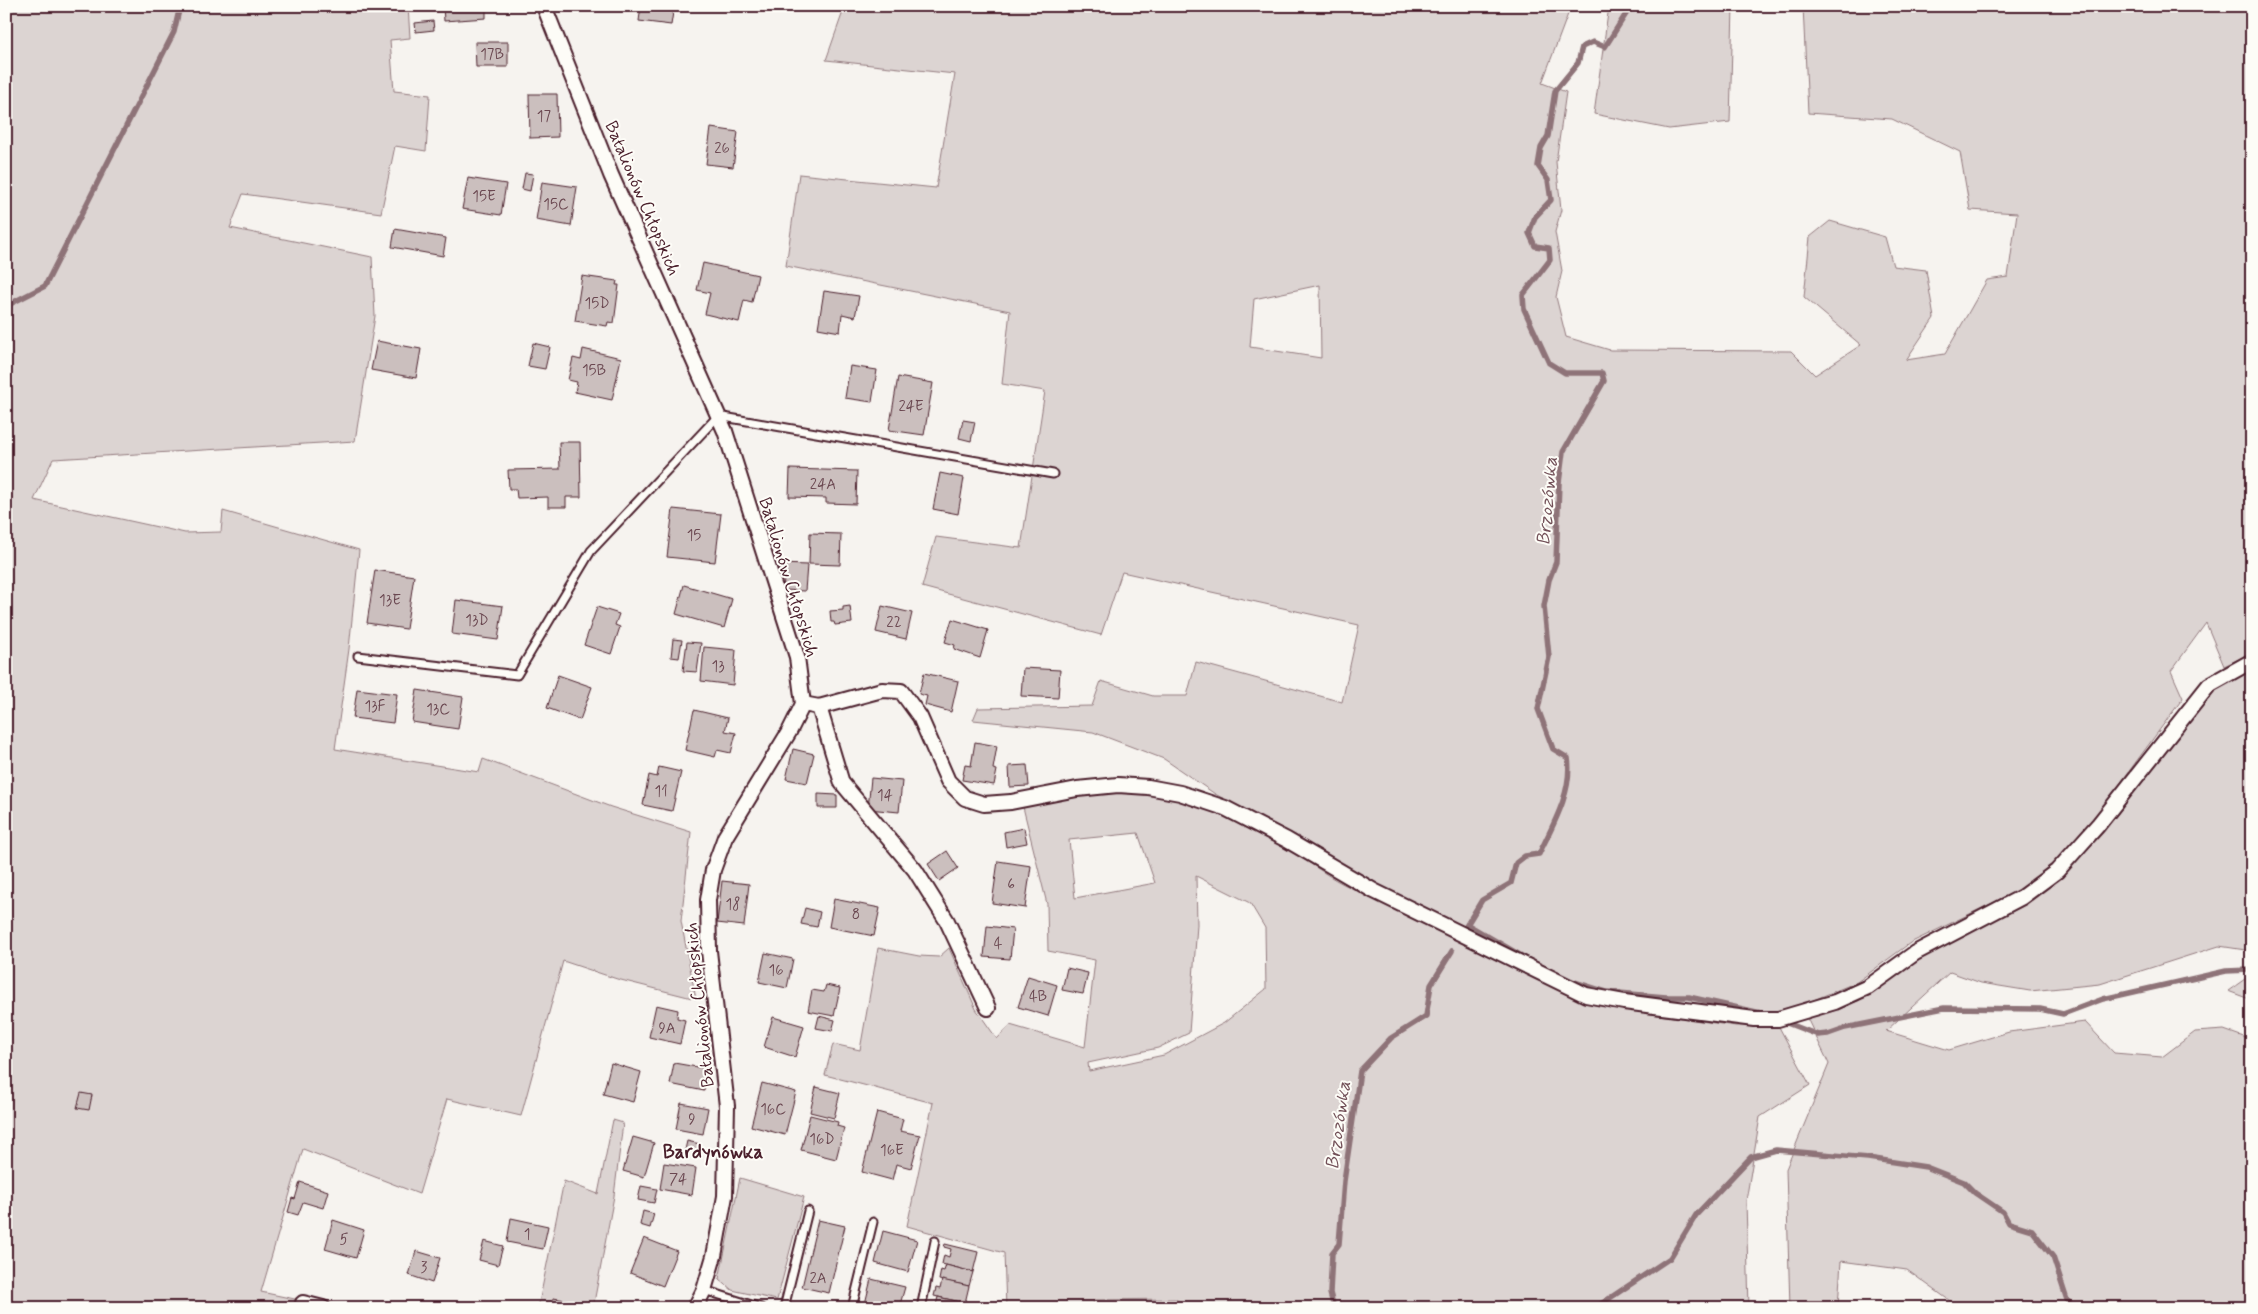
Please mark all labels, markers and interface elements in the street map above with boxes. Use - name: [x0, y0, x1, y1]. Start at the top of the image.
- house number: 17B: [480, 45, 504, 65]
- house number: 17: [537, 107, 552, 127]
- street label: Batalionów Chłopskich: [599, 117, 686, 279]
- house number: 26: [714, 139, 730, 159]
- house number: 15E: [472, 187, 496, 207]
- house number: 15C: [543, 195, 569, 215]
- house number: 15D: [584, 294, 610, 314]
- house number: 15B: [582, 361, 606, 381]
- house number: 24E: [898, 397, 924, 417]
- water label: Brzozówka: [1531, 456, 1564, 546]
- house number: 24A: [810, 475, 836, 495]
- street label: Batalionów Chłopskich: [752, 494, 824, 660]
- house number: 15: [687, 526, 701, 546]
- house number: 13E: [379, 591, 401, 611]
- house number: 13D: [465, 611, 489, 631]
- house number: 22: [886, 613, 902, 633]
- house number: 13: [711, 657, 725, 677]
- house number: 13F: [364, 697, 386, 717]
- house number: 13C: [426, 700, 450, 720]
- house number: 11: [654, 782, 668, 802]
- house number: 14: [877, 786, 893, 806]
- house number: 6: [1007, 875, 1015, 895]
- house number: 18: [726, 895, 740, 915]
- house number: 8: [852, 905, 860, 925]
- street label: Batalionów Chłopskich: [679, 921, 721, 1089]
- house number: 4: [994, 934, 1003, 954]
- house number: 16: [768, 961, 784, 981]
- house number: 4B: [1029, 987, 1047, 1007]
- house number: 9A: [658, 1019, 676, 1039]
- water label: Brzozówka: [1320, 1079, 1357, 1171]
- house number: 16C: [760, 1100, 786, 1120]
- house number: 9: [688, 1110, 696, 1130]
- house number: 16D: [809, 1130, 835, 1150]
- district label: Bardynówka: [663, 1140, 764, 1166]
- house number: 16E: [880, 1141, 904, 1161]
- house number: 74: [669, 1170, 687, 1190]
- house number: 1: [524, 1225, 530, 1245]
- house number: 5: [339, 1230, 349, 1250]
- house number: 3: [421, 1258, 428, 1278]
- house number: 2A: [809, 1269, 827, 1289]

